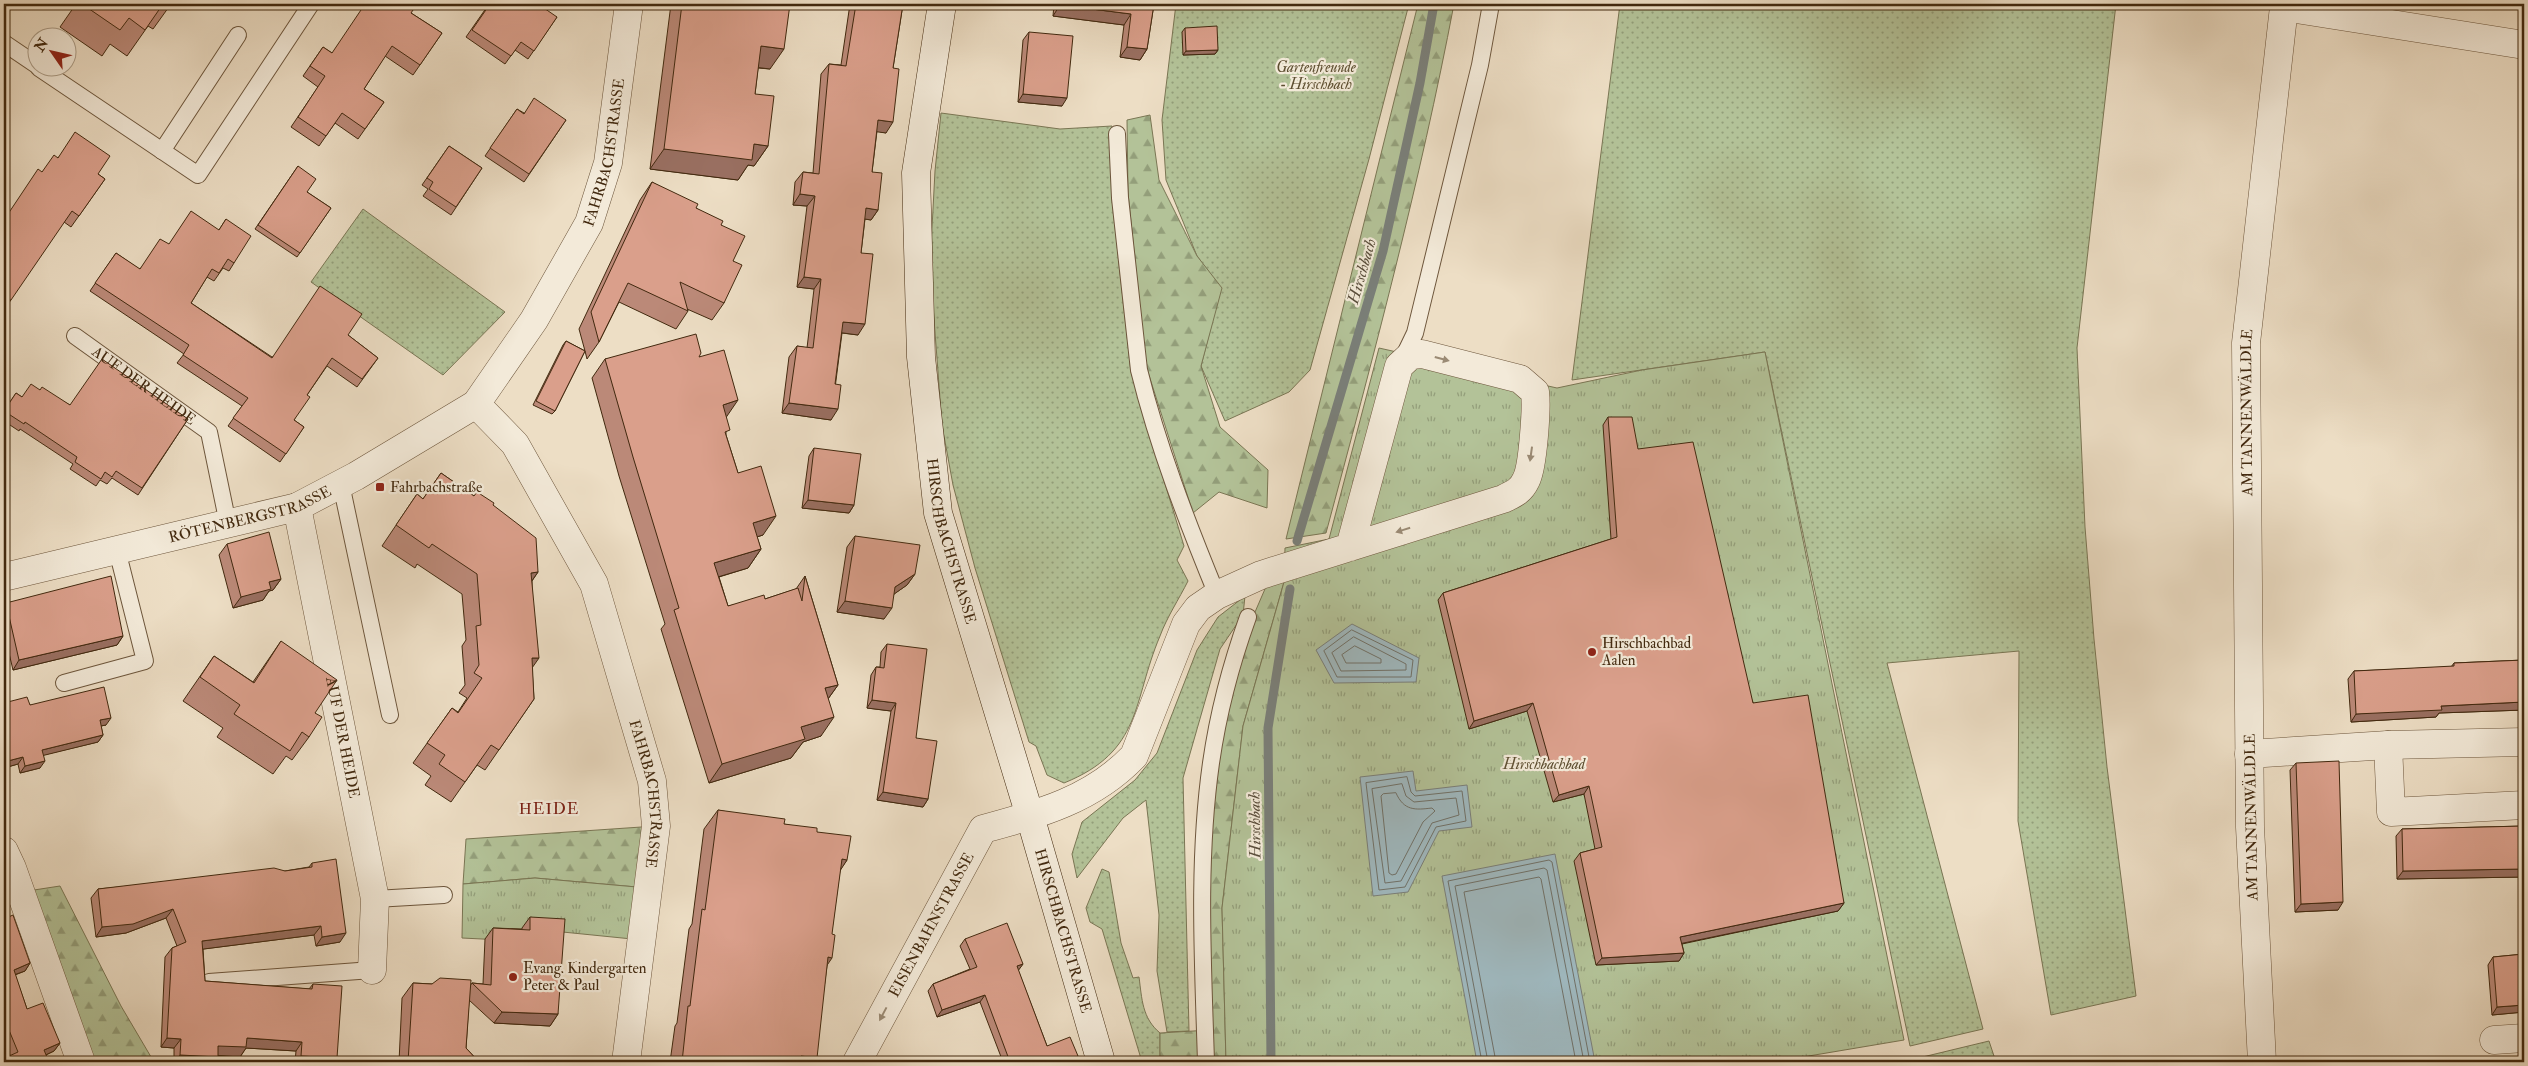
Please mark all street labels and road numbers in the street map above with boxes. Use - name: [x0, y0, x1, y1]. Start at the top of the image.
- street label: FAHRBACHSTRASSE: [579, 77, 629, 229]
- street label: AM TANNENWÄLDLE: [2236, 328, 2258, 497]
- street label: AUF DER HEIDE: [87, 342, 200, 430]
- street label: HIRSCHBACHSTRASSE: [922, 457, 980, 626]
- street label: RÖTENBERGSTRASSE: [167, 482, 335, 547]
- street label: AUF DER HEIDE: [321, 674, 364, 800]
- street label: FAHRBACHSTRASSE: [624, 717, 666, 869]
- street label: AM TANNENWÄLDLE: [2240, 733, 2262, 902]
- street label: HIRSCHBACHSTRASSE: [1030, 846, 1095, 1016]
- street label: EISENBAHNSTRASSE: [885, 849, 979, 1001]

